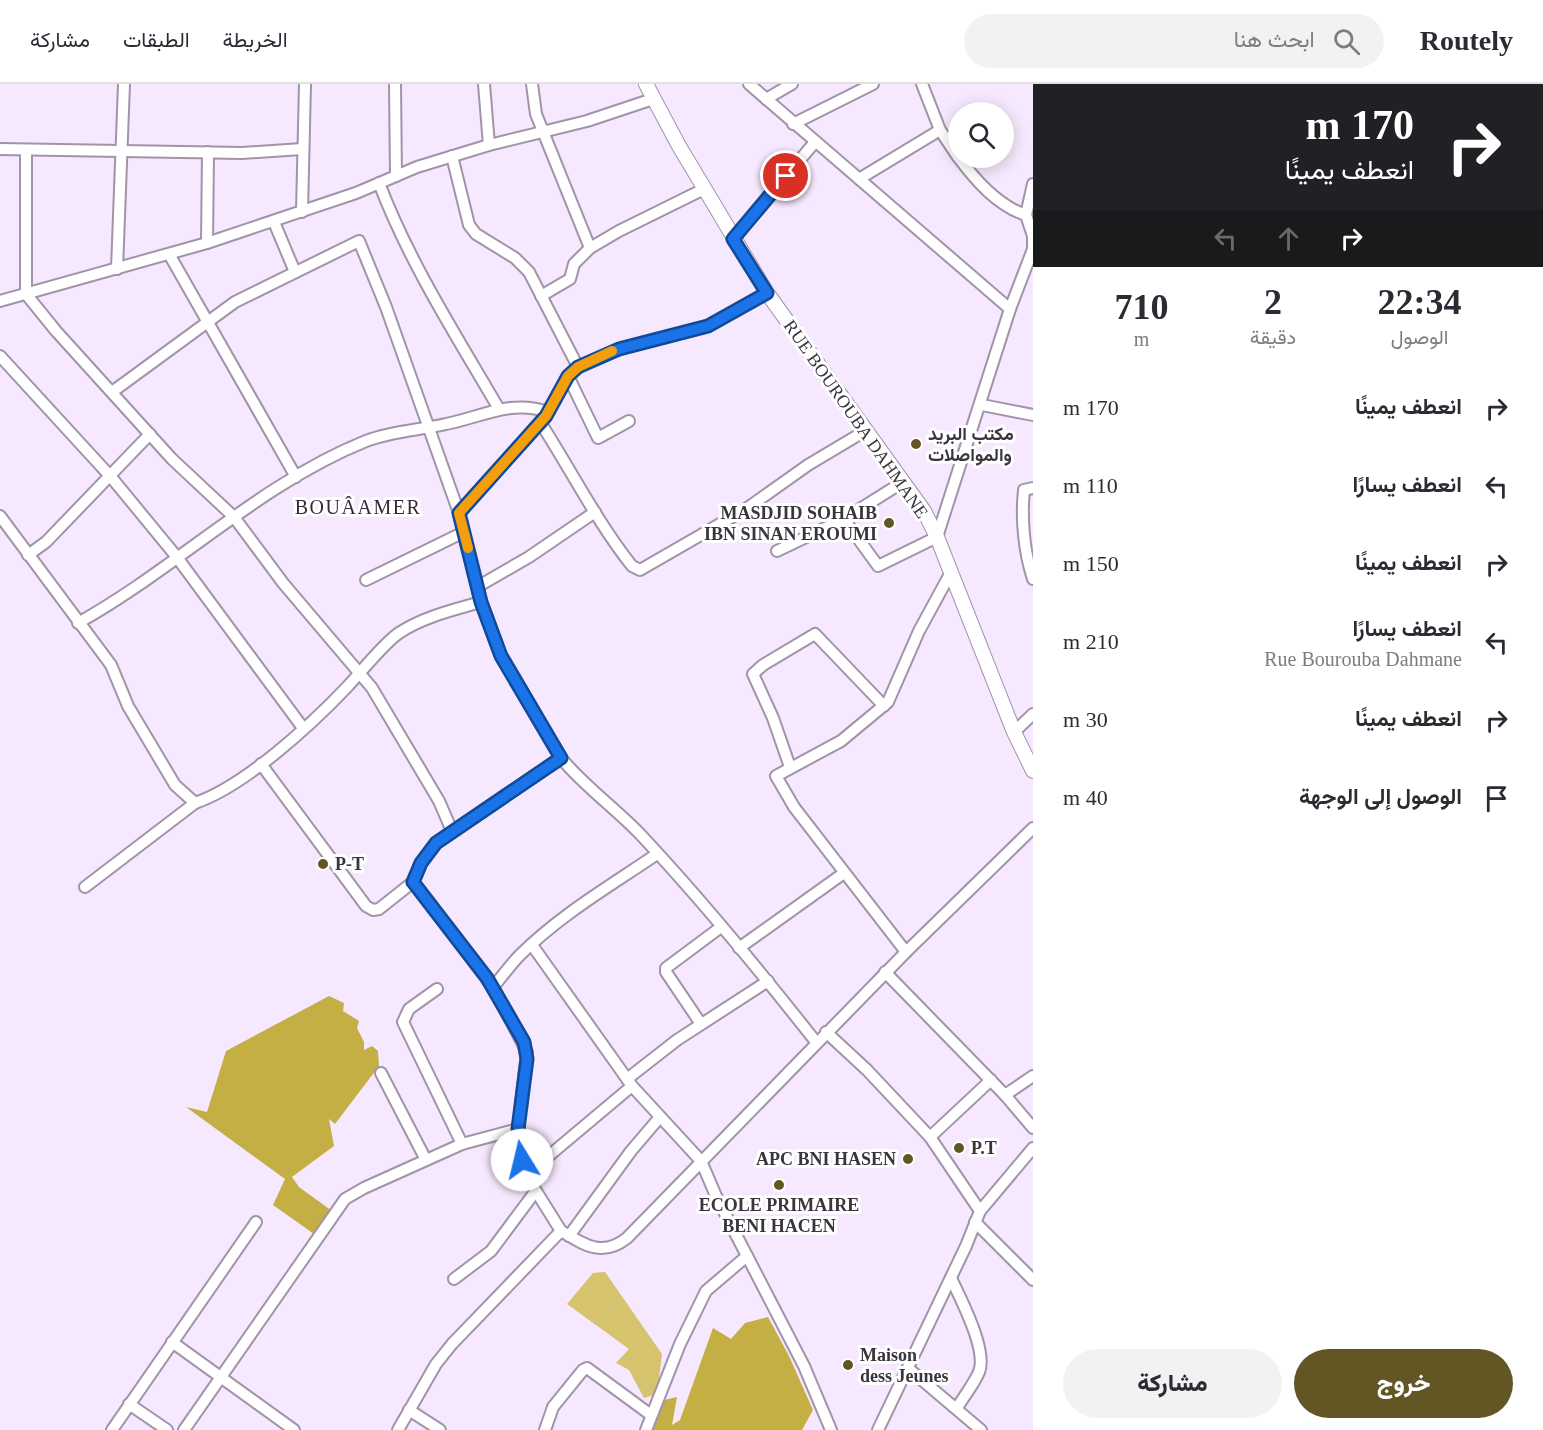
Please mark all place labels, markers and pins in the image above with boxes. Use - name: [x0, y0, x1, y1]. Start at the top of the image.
- pin: [760, 150, 811, 201]
- place label: مكتب البريد والمواصلات: [928, 424, 1014, 466]
- marker: مكتب البريد والمواصلات: [909, 437, 923, 451]
- place label: MASDJID SOHAIB IBN SINAN EROUMI: [704, 503, 877, 544]
- marker: MASDJID SOHAIB IBN SINAN EROUMI: [882, 516, 896, 530]
- place label: P-T: [335, 854, 364, 874]
- marker: P-T: [316, 857, 330, 871]
- place label: P.T: [971, 1138, 997, 1158]
- marker: P.T: [952, 1141, 966, 1155]
- place label: APC BNI HASEN: [756, 1149, 896, 1169]
- marker: APC BNI HASEN: [901, 1152, 915, 1166]
- marker: ECOLE PRIMAIRE BENI HACEN: [772, 1178, 786, 1192]
- place label: ECOLE PRIMAIRE BENI HACEN: [699, 1195, 859, 1236]
- place label: Maison dess Jeunes: [860, 1345, 949, 1386]
- marker: Maison dess Jeunes: [841, 1358, 855, 1372]

